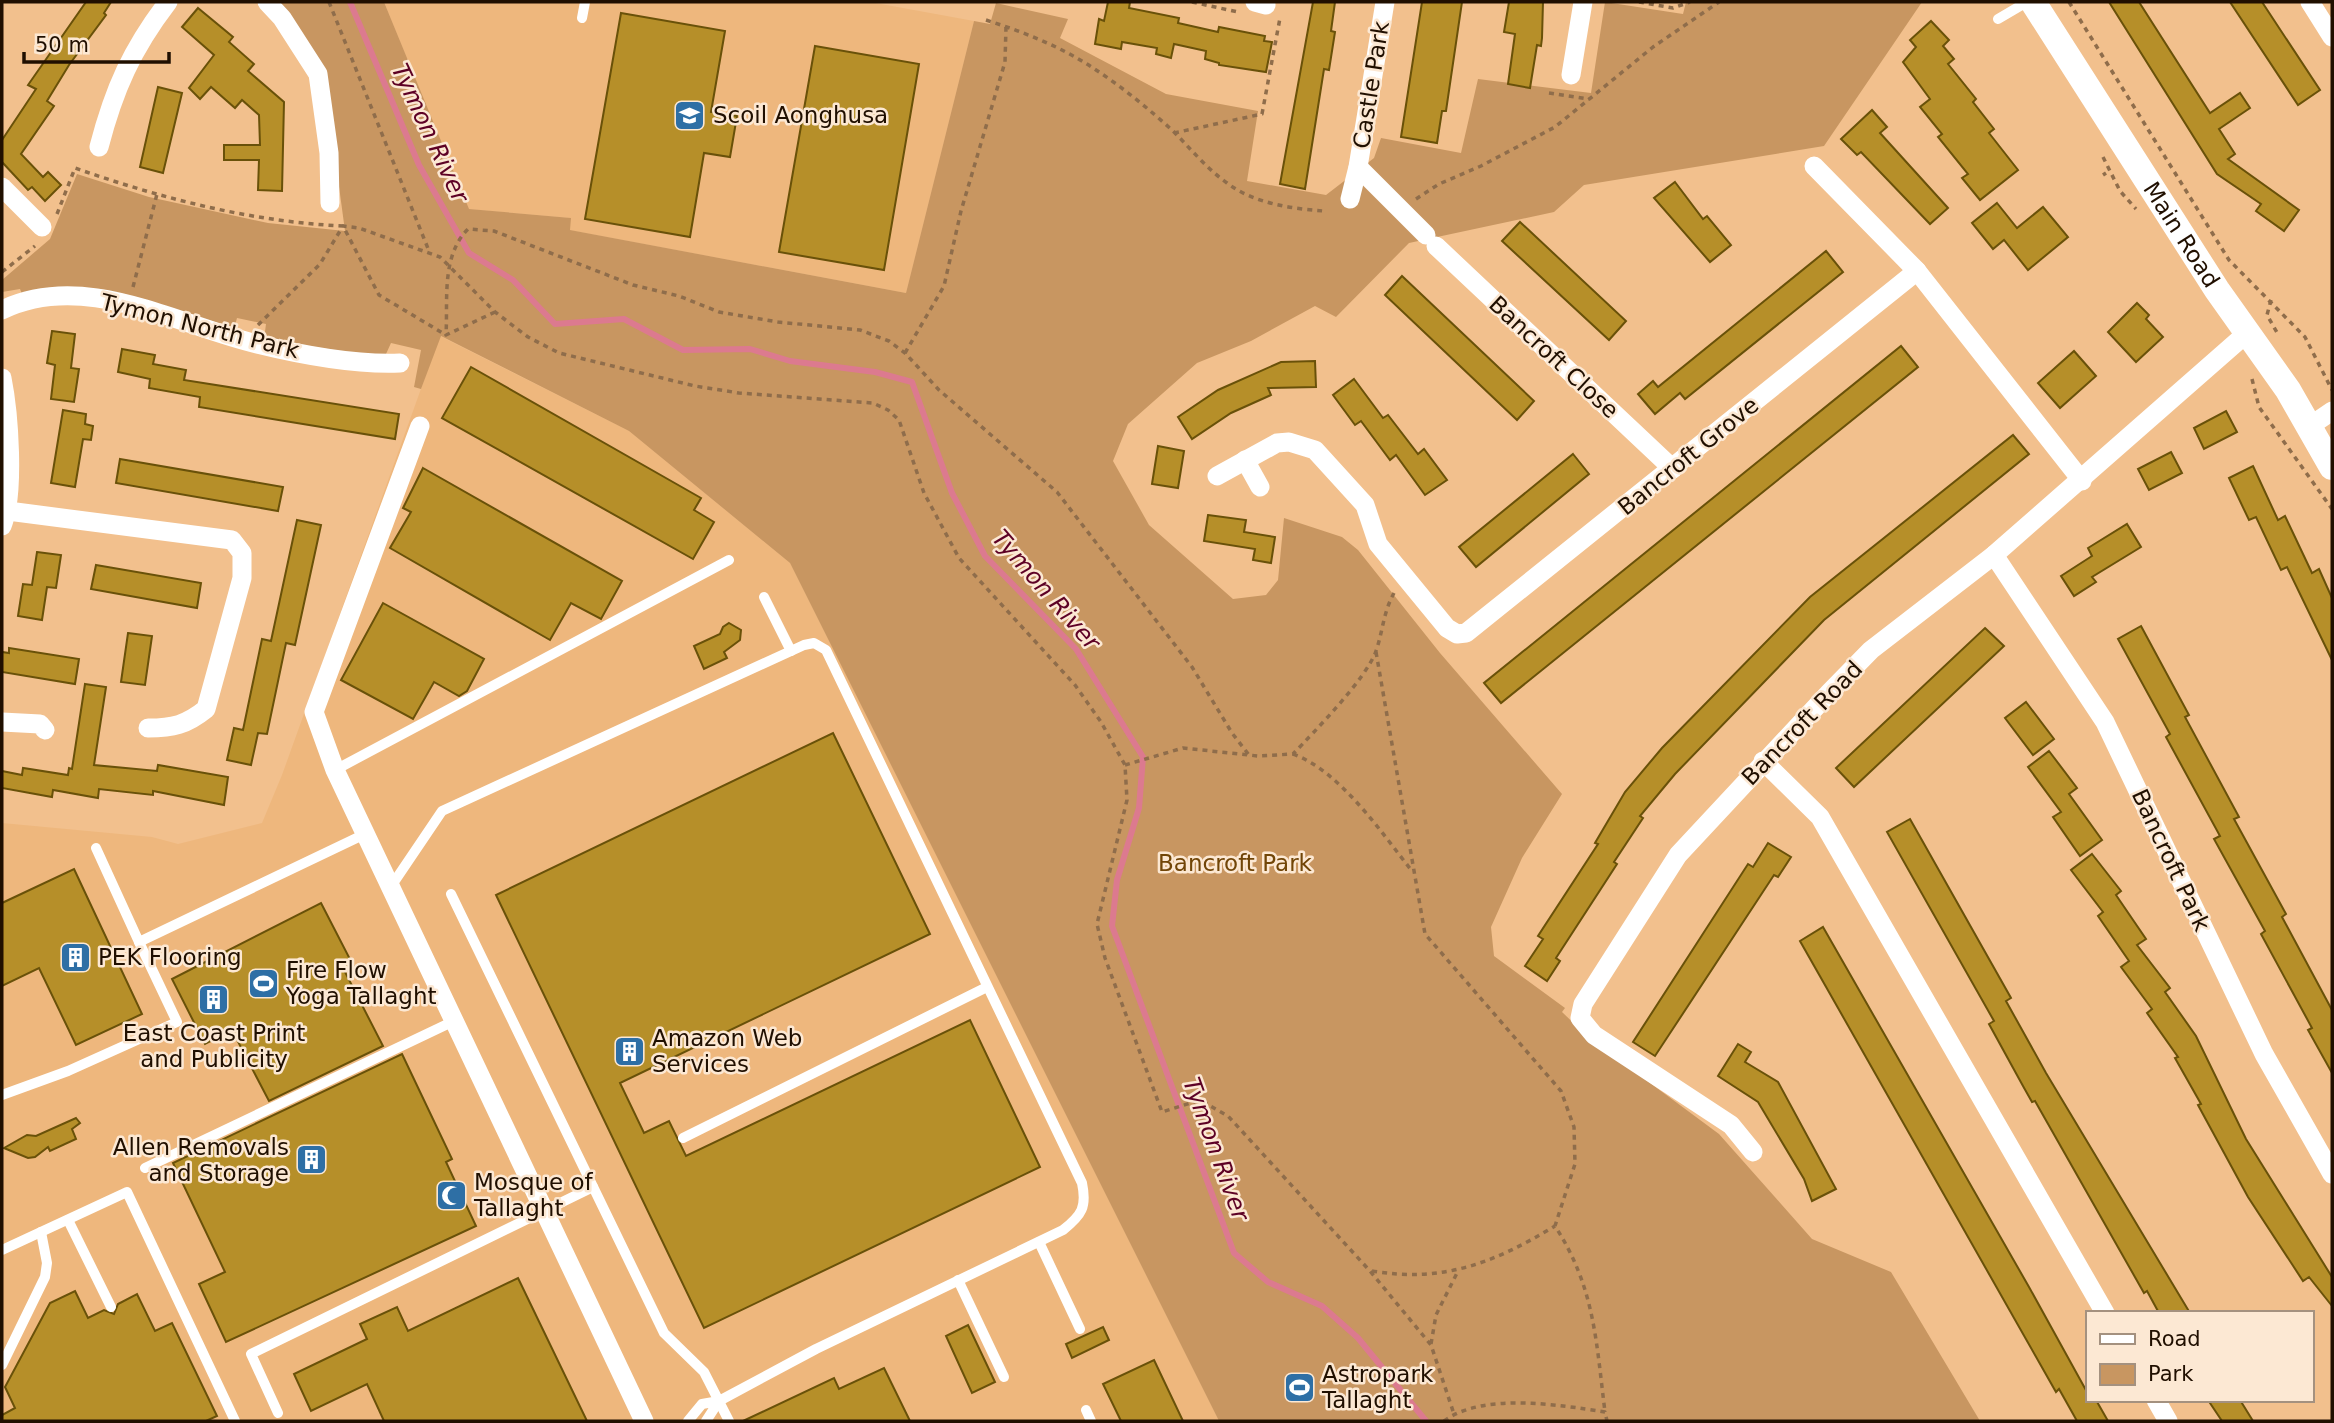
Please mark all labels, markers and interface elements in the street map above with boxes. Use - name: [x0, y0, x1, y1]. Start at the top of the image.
- street label: Castle Park: [1348, 19, 1394, 151]
- scale bar: [24, 21, 170, 65]
- text: 50 m: [35, 33, 89, 57]
- water label: Tymon River: [386, 59, 475, 209]
- school or university icon: Scoil Aonghusa: [673, 98, 707, 132]
- place label: Scoil Aonghusa: [713, 102, 888, 128]
- street label: Main Road: [2138, 177, 2225, 292]
- street label: Tymon North Park: [97, 288, 303, 363]
- street label: Bancroft Close: [1484, 291, 1624, 423]
- street label: Bancroft Grove: [1613, 392, 1763, 520]
- water label: Tymon River: [986, 524, 1107, 657]
- street label: Bancroft Road: [1736, 656, 1868, 790]
- street label: Bancroft Park: [2127, 785, 2216, 936]
- park label: Bancroft Park: [1158, 850, 1313, 876]
- building icon: PEK Flooring: [58, 940, 92, 974]
- place label: PEK Flooring: [98, 944, 242, 970]
- place label: Fire Flow Yoga Tallaght: [285, 957, 436, 1009]
- sports icon: Fire Flow Yoga Tallaght: [246, 966, 280, 1000]
- building icon: East Coast Print and Publicity: [197, 982, 231, 1016]
- place label: East Coast Print and Publicity: [123, 1020, 305, 1072]
- place label: Amazon Web Services: [652, 1025, 802, 1077]
- building icon: Amazon Web Services: [612, 1034, 646, 1068]
- water label: Tymon River: [1177, 1074, 1256, 1226]
- place label: Allen Removals and Storage: [113, 1134, 289, 1186]
- building icon: Allen Removals and Storage: [295, 1143, 329, 1177]
- place label: Mosque of Tallaght: [473, 1169, 594, 1221]
- mosque icon: Mosque of Tallaght: [434, 1178, 468, 1212]
- legend: [2086, 1311, 2313, 1402]
- text: Road: [2148, 1327, 2201, 1351]
- place label: Astropark Tallaght: [1321, 1361, 1434, 1413]
- text: Park: [2148, 1362, 2194, 1386]
- sports icon: Astropark Tallaght: [1282, 1370, 1316, 1404]

